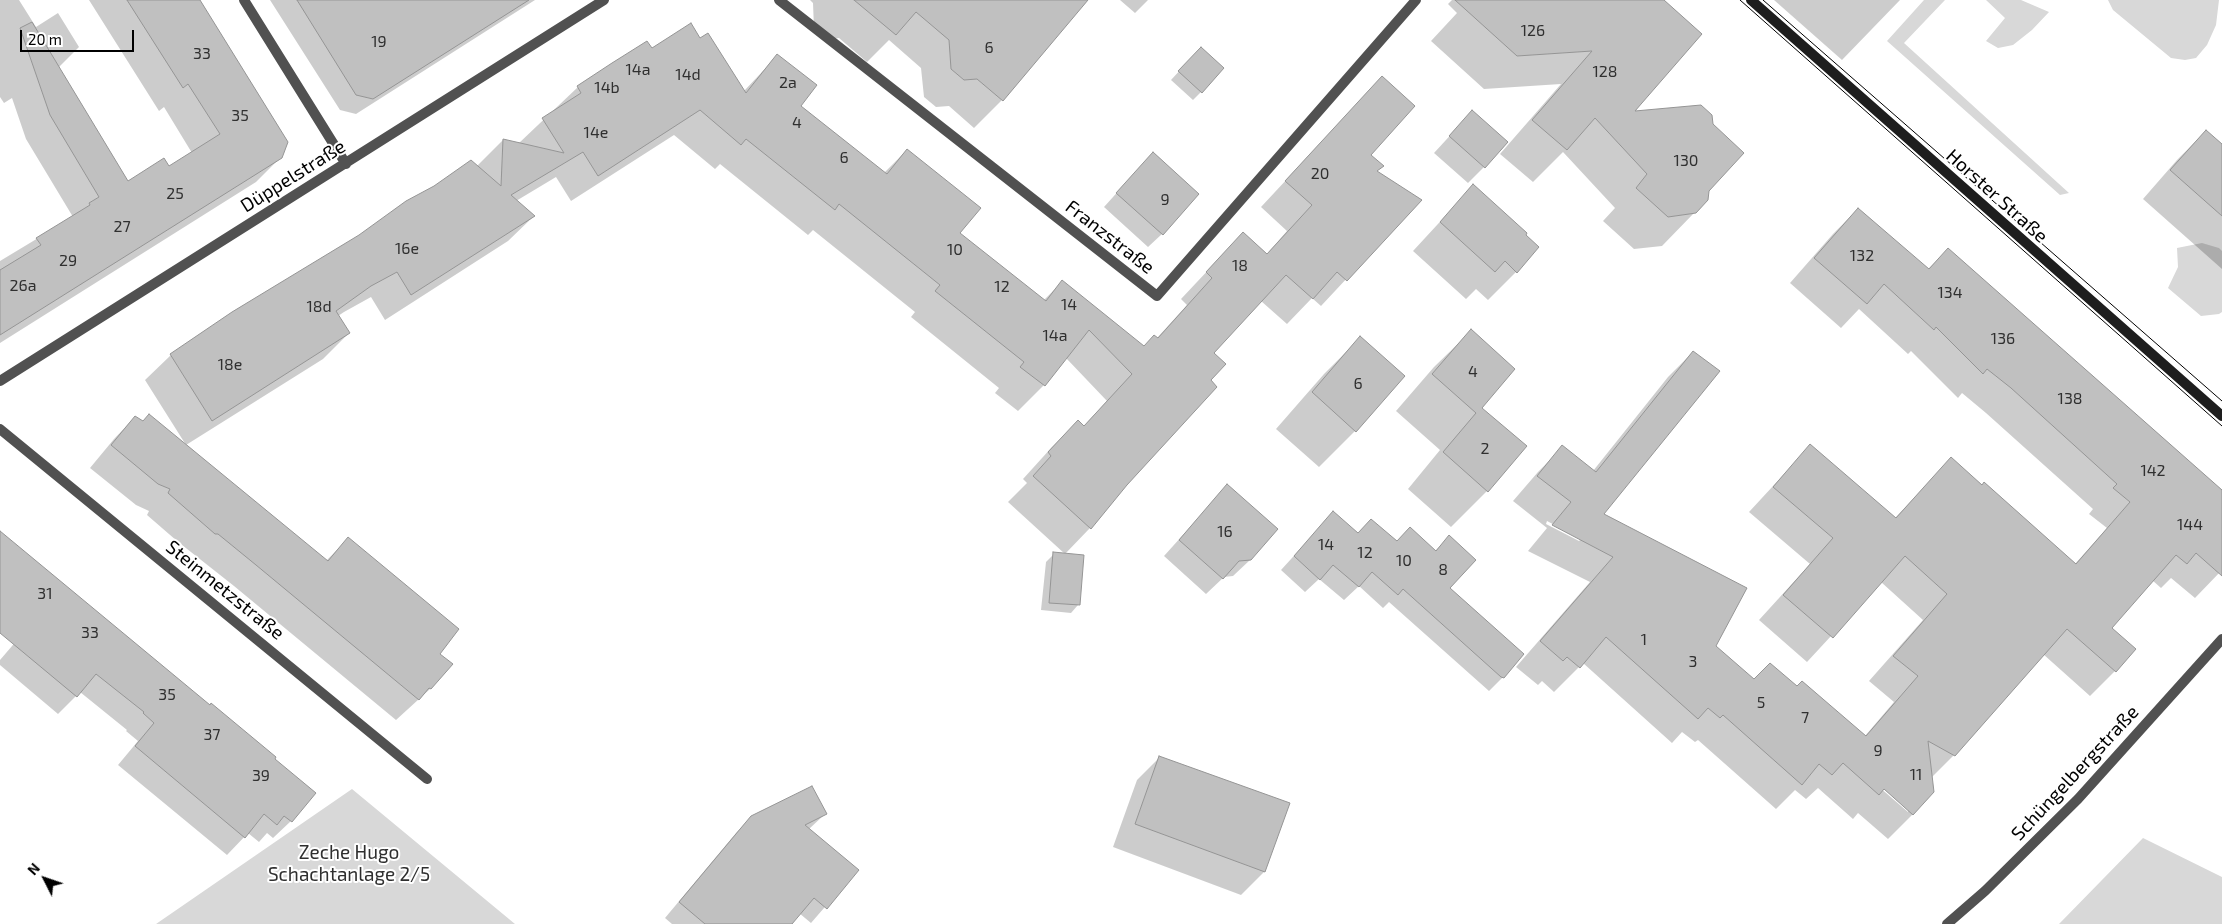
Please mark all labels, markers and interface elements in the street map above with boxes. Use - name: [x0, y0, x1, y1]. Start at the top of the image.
- scale bar: [22, 20, 136, 52]
- house number: 126: [1521, 21, 1545, 41]
- text: 20 m: [28, 30, 62, 48]
- house number: 19: [371, 32, 387, 52]
- house number: 6: [984, 38, 994, 58]
- house number: 33: [193, 44, 211, 64]
- house number: 14a: [626, 60, 650, 80]
- house number: 128: [1592, 62, 1618, 82]
- house number: 14d: [675, 65, 701, 85]
- house number: 2a: [779, 73, 797, 93]
- house number: 14b: [594, 78, 620, 98]
- house number: 35: [231, 106, 249, 126]
- house number: 4: [792, 113, 802, 133]
- house number: 14e: [584, 123, 608, 143]
- street label: Düppelstraße: [236, 135, 350, 217]
- street label: Horster Straße: [1941, 144, 2053, 248]
- house number: 6: [839, 148, 849, 168]
- house number: 130: [1674, 151, 1698, 171]
- house number: 20: [1311, 164, 1329, 184]
- house number: 25: [166, 184, 184, 204]
- house number: 9: [1160, 190, 1170, 210]
- street label: Franzstraße: [1061, 195, 1159, 279]
- house number: 27: [113, 217, 131, 237]
- house number: 16e: [395, 239, 419, 259]
- house number: 10: [947, 240, 963, 260]
- house number: 132: [1850, 246, 1874, 266]
- house number: 29: [59, 251, 77, 271]
- house number: 18: [1232, 256, 1248, 276]
- house number: 26a: [10, 276, 36, 296]
- house number: 12: [994, 277, 1010, 297]
- house number: 134: [1937, 283, 1963, 303]
- house number: 14: [1061, 295, 1077, 315]
- house number: 18d: [306, 297, 332, 317]
- house number: 14a: [1043, 326, 1067, 346]
- house number: 136: [1991, 329, 2015, 349]
- house number: 18e: [218, 355, 242, 375]
- house number: 4: [1468, 362, 1478, 382]
- house number: 6: [1353, 374, 1363, 394]
- house number: 138: [2058, 389, 2082, 409]
- house number: 2: [1481, 439, 1489, 459]
- house number: 142: [2140, 461, 2166, 481]
- house number: 144: [2177, 515, 2203, 535]
- house number: 16: [1217, 522, 1233, 542]
- street label: Steinmetzstraße: [161, 535, 289, 645]
- house number: 14: [1318, 535, 1334, 555]
- house number: 12: [1357, 543, 1373, 563]
- house number: 10: [1396, 551, 1412, 571]
- house number: 8: [1438, 560, 1448, 580]
- house number: 31: [37, 584, 53, 604]
- house number: 33: [81, 623, 99, 643]
- house number: 1: [1641, 630, 1647, 650]
- house number: 3: [1689, 652, 1697, 672]
- house number: 35: [158, 685, 176, 705]
- house number: 5: [1757, 693, 1765, 713]
- street label: Schüngelbergstraße: [2007, 701, 2143, 845]
- house number: 7: [1801, 708, 1809, 728]
- house number: 37: [203, 725, 221, 745]
- house number: 9: [1873, 741, 1883, 761]
- house number: 11: [1910, 765, 1922, 785]
- house number: 39: [252, 766, 270, 786]
- park label: Zeche Hugo Schachtanlage 2/5: [268, 842, 430, 886]
- north arrow: [20, 854, 70, 904]
- text: N: [24, 859, 43, 878]

